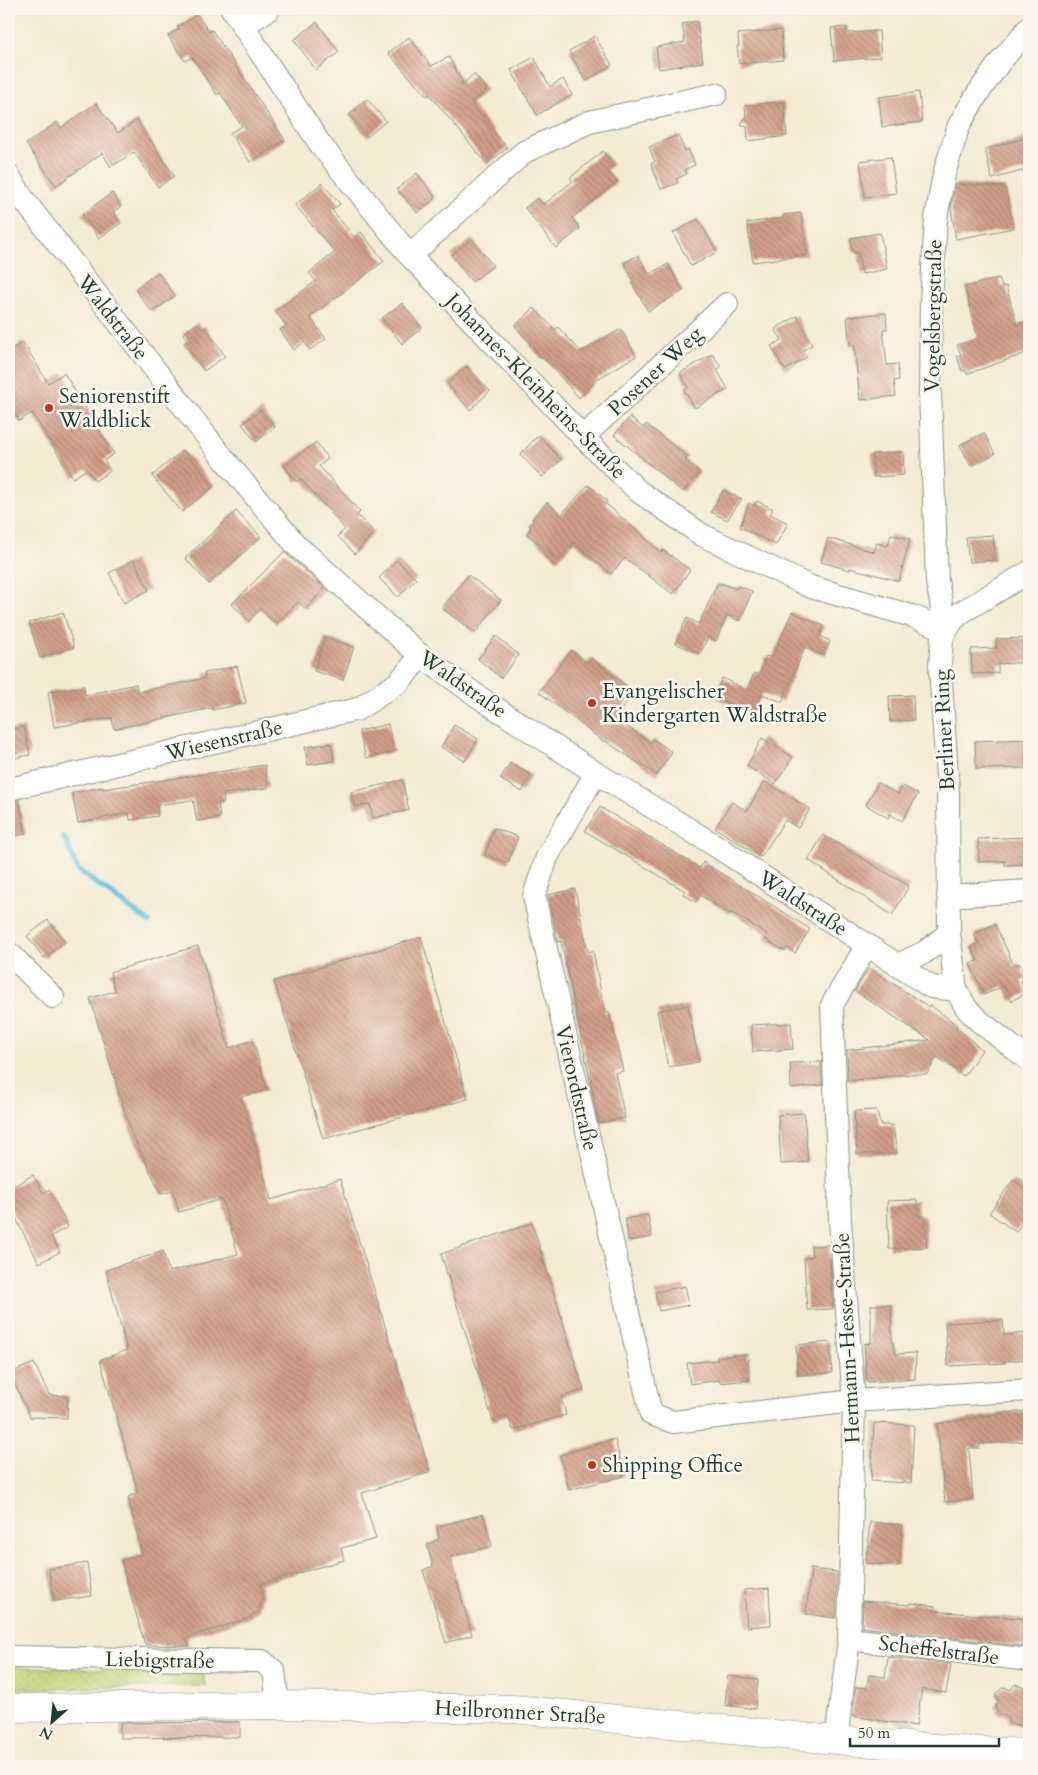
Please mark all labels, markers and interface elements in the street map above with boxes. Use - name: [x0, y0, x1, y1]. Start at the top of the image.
- street label: Vogelsbergstraße: [918, 239, 949, 393]
- street label: Waldstraße: [69, 268, 155, 366]
- street label: Johannes-Kleinheins-Straße: [437, 285, 632, 486]
- street label: Posener Weg: [602, 320, 709, 423]
- place label: Seniorenstift Waldblick: [58, 382, 170, 435]
- marker: Seniorenstift Waldblick: [43, 402, 55, 414]
- street label: Waldstraße: [412, 643, 512, 725]
- street label: Berliner Ring: [927, 668, 962, 791]
- place label: Evangelischer Kindergarten Waldstraße: [602, 677, 827, 730]
- marker: Evangelischer Kindergarten Waldstraße: [586, 697, 598, 709]
- street label: Wiesenstraße: [162, 713, 286, 768]
- street label: Waldstraße: [752, 863, 853, 943]
- street label: Vierordtstraße: [548, 1023, 605, 1154]
- street label: Hermann-Hesse-Straße: [828, 1232, 867, 1444]
- place label: Shipping Office: [602, 1451, 743, 1480]
- marker: Shipping Office: [586, 1459, 598, 1471]
- street label: Scheffelstraße: [877, 1629, 1001, 1672]
- street label: Liebigstraße: [105, 1645, 215, 1676]
- street label: Heilbronner Straße: [434, 1694, 606, 1731]
- north arrow: [28, 1698, 78, 1748]
- scale bar: [850, 1715, 999, 1747]
- text: N: [37, 1722, 56, 1744]
- text: 50 m: [858, 1723, 890, 1743]

